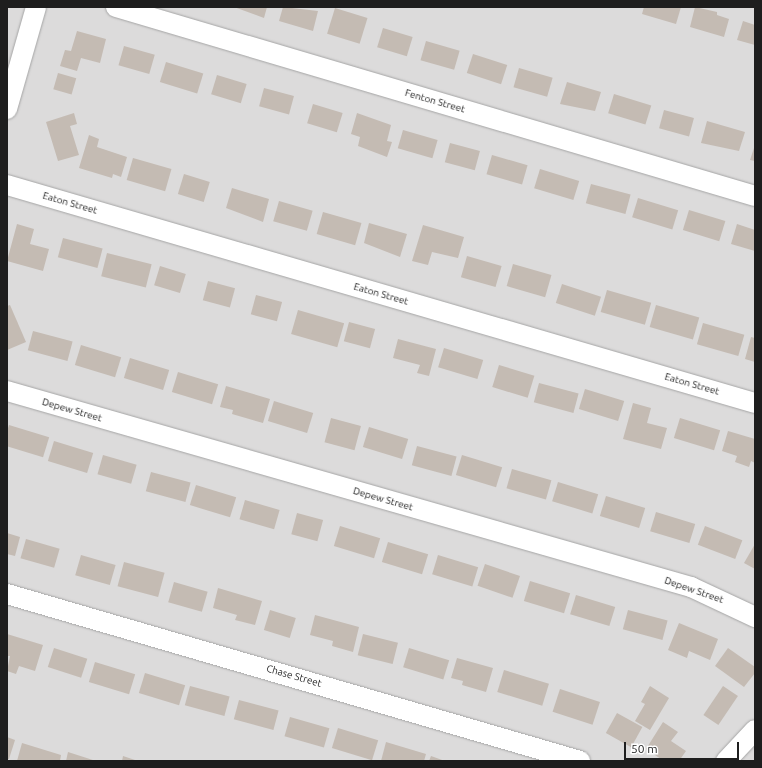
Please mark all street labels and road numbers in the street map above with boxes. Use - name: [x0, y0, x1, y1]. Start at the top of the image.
- street label: Fenton Street: [403, 87, 467, 115]
- street label: Eaton Street: [41, 189, 99, 217]
- street label: Eaton Street: [352, 280, 410, 308]
- street label: Eaton Street: [663, 370, 721, 398]
- street label: Depew Street: [41, 396, 103, 424]
- street label: Depew Street: [352, 485, 414, 513]
- street label: Depew Street: [663, 574, 725, 606]
- street label: Chase Street: [265, 662, 323, 690]

